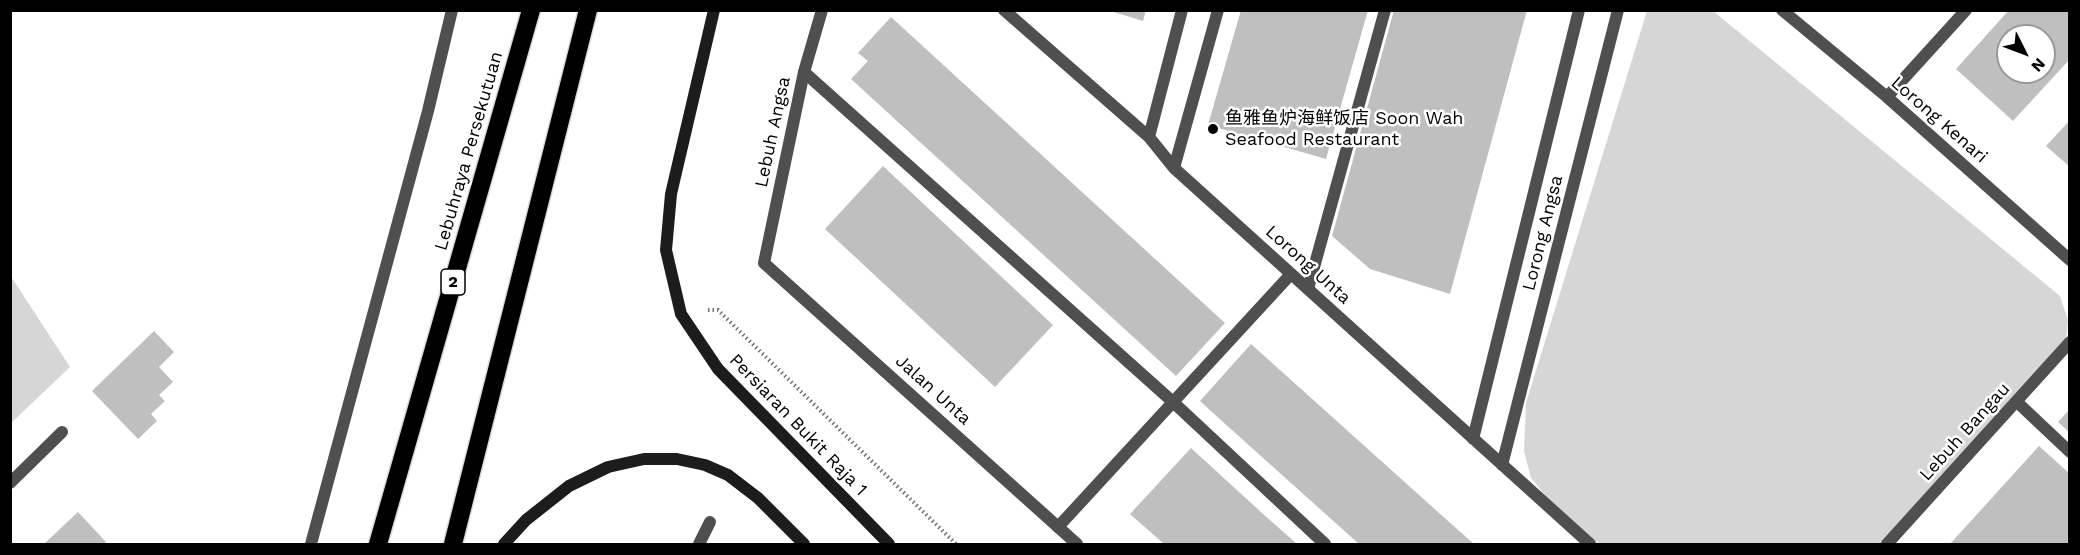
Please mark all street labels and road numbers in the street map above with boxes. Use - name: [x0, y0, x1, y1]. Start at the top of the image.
- street label: Lebuhraya Persekutuan: [430, 49, 508, 253]
- street label: Lorong Kenari: [1886, 72, 1992, 168]
- street label: Lebuh Angsa: [751, 75, 795, 189]
- street label: Lorong Angsa: [1518, 173, 1568, 293]
- street label: Lorong Unta: [1261, 221, 1355, 309]
- road number: 2: [441, 269, 465, 295]
- street label: Persiaran Bukit Raja 1: [725, 350, 871, 500]
- street label: Jalan Unta: [891, 350, 975, 430]
- street label: Lebuh Bangau: [1915, 379, 2015, 485]

